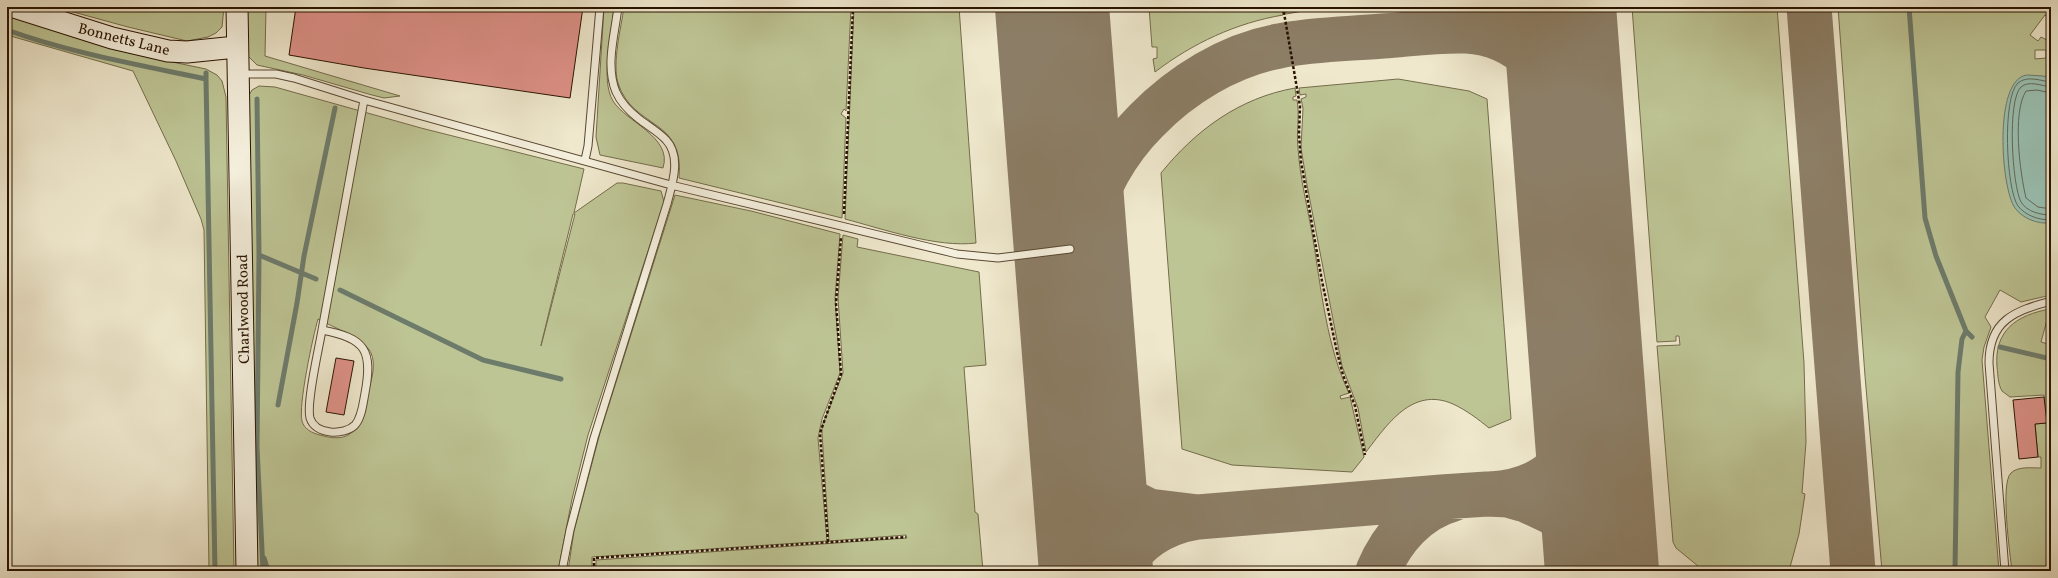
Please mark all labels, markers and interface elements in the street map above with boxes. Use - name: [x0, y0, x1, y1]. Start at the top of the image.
- street label: Bonnetts Lane: [75, 19, 172, 62]
- street label: Charlwood Road: [233, 254, 256, 364]

